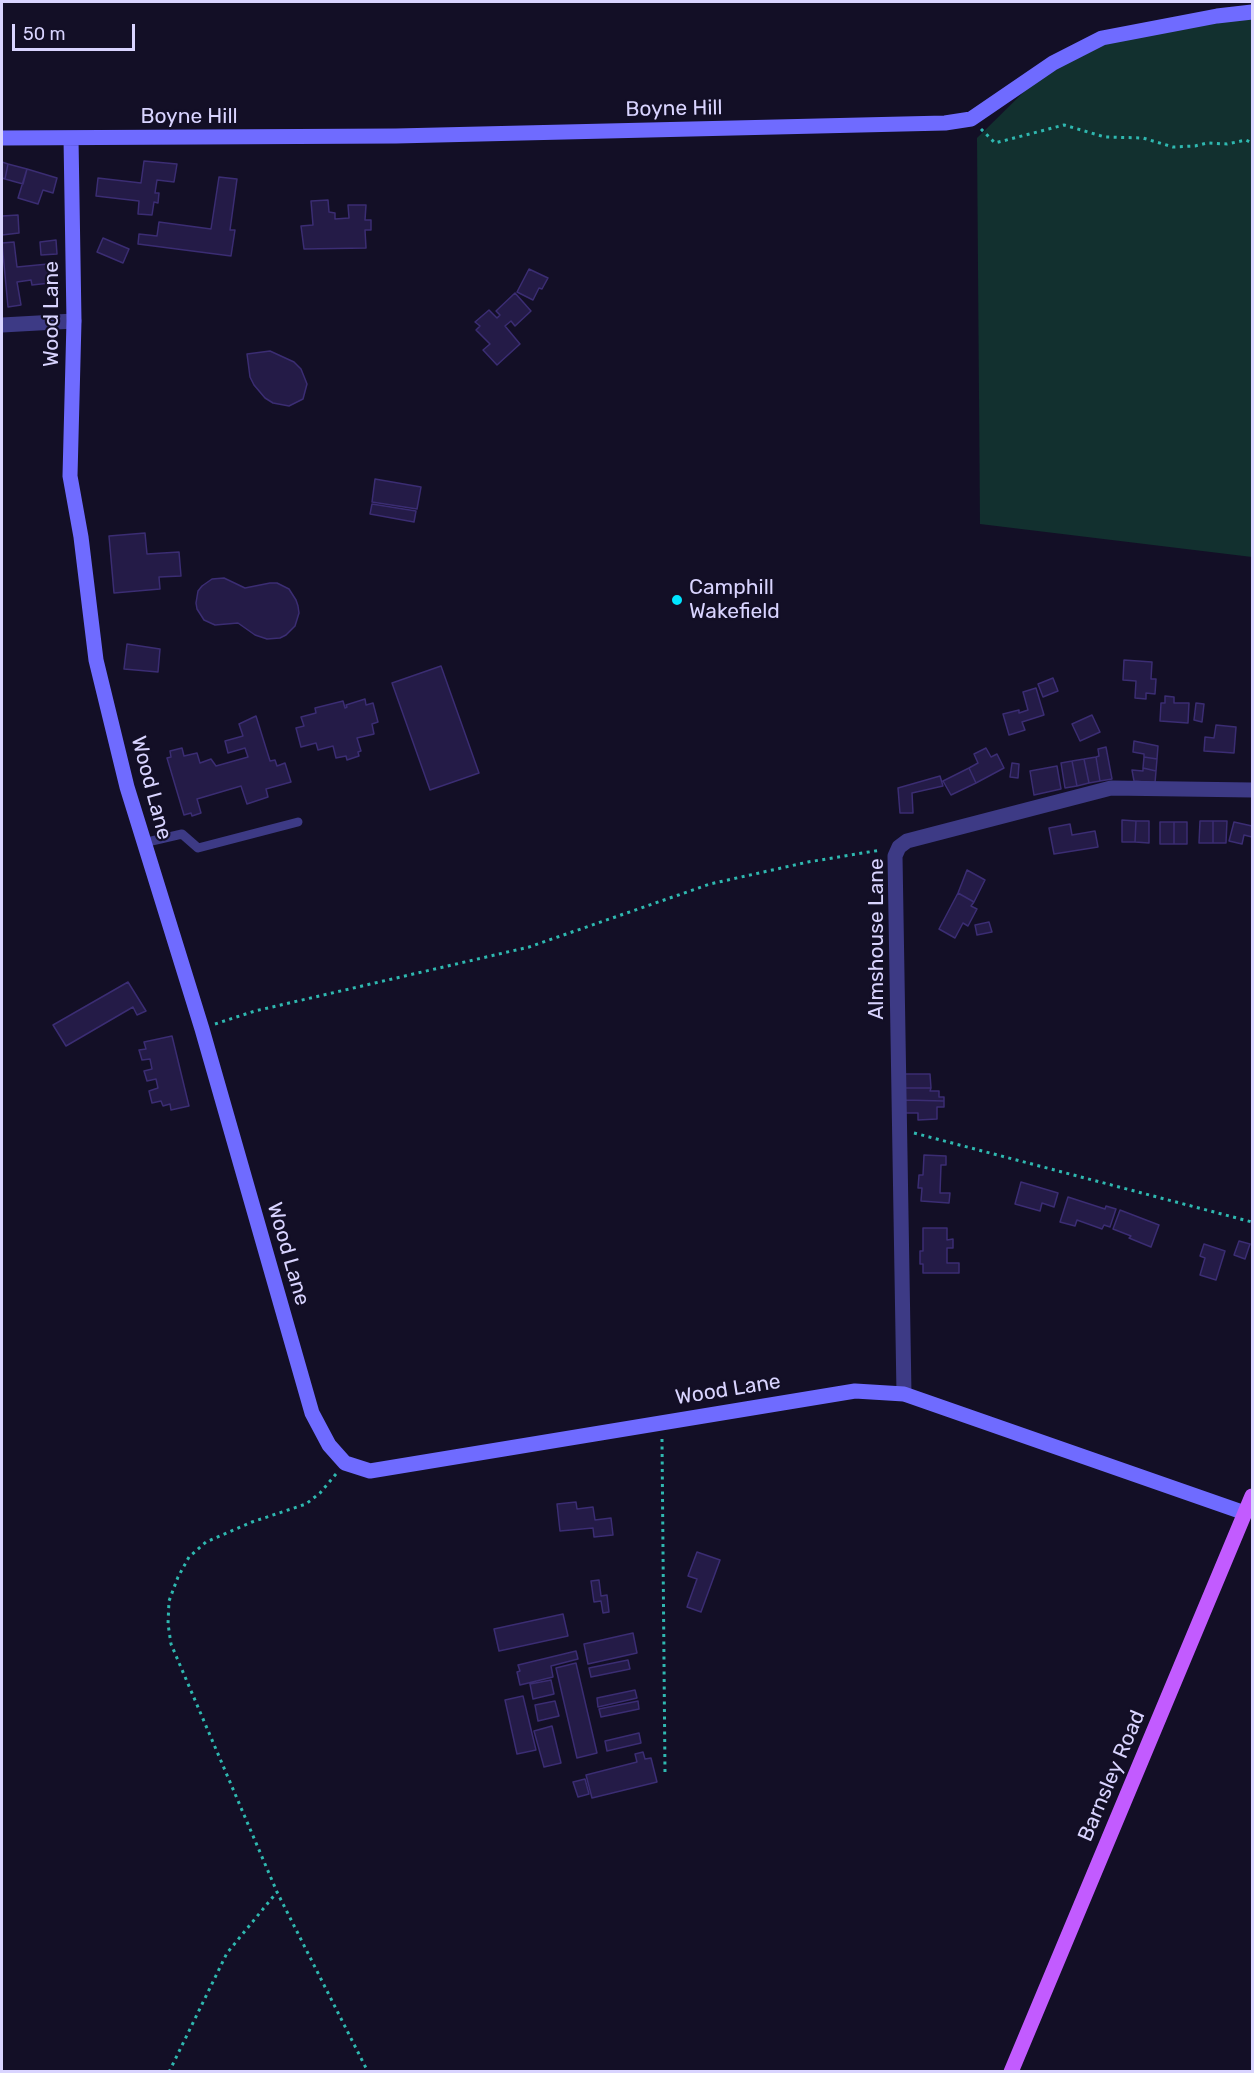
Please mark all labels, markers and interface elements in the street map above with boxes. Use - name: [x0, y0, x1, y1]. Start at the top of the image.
- scale bar: [15, 12, 138, 50]
- text: 50 m: [23, 23, 66, 45]
- street label: Boyne Hill: [625, 96, 723, 122]
- street label: Boyne Hill: [140, 104, 238, 130]
- street label: Wood Lane: [39, 261, 65, 367]
- place label: Camphill Wakefield: [689, 575, 780, 625]
- marker: Camphill Wakefield: [670, 593, 684, 607]
- street label: Wood Lane: [125, 734, 177, 842]
- street label: Almshouse Lane: [864, 858, 890, 1020]
- street label: Wood Lane: [261, 1200, 315, 1308]
- street label: Wood Lane: [674, 1369, 782, 1411]
- street label: Barnsley Road: [1073, 1707, 1151, 1845]

